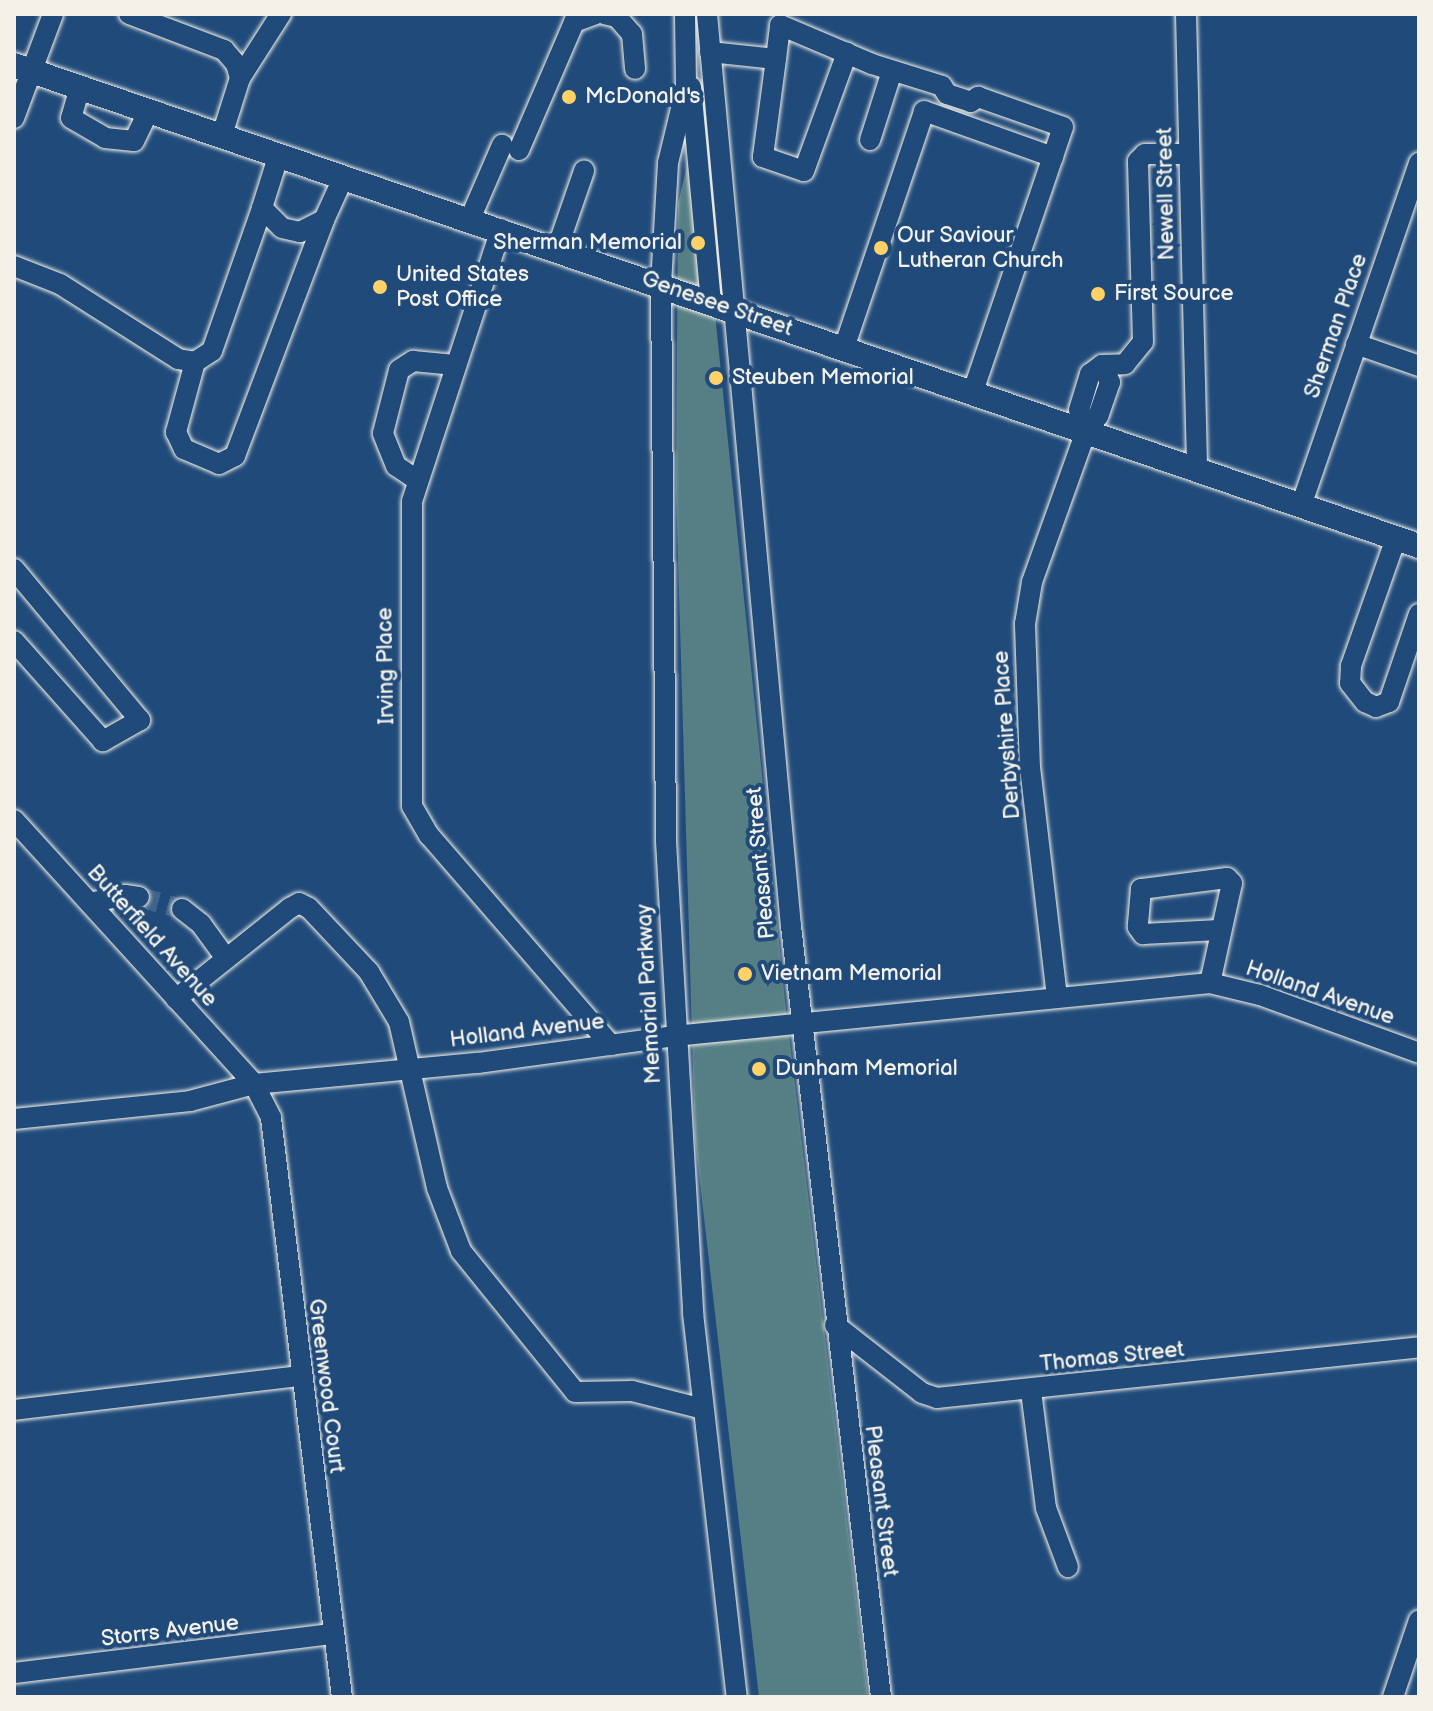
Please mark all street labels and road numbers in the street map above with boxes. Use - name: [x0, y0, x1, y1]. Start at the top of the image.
- street label: Newell Street: [1152, 127, 1180, 261]
- street label: Sherman Place: [1299, 250, 1373, 402]
- street label: Genesee Street: [638, 266, 796, 342]
- street label: Irving Place: [372, 607, 400, 725]
- street label: Derbyshire Place: [988, 650, 1026, 820]
- street label: Pleasant Street: [741, 786, 781, 940]
- street label: Butterfield Avenue: [81, 860, 223, 1012]
- street label: Memorial Parkway: [631, 903, 667, 1085]
- street label: Holland Avenue: [1242, 955, 1398, 1031]
- street label: Holland Avenue: [448, 1008, 606, 1054]
- street label: Greenwood Court: [302, 1297, 350, 1475]
- street label: Thomas Street: [1038, 1336, 1186, 1378]
- street label: Pleasant Street: [859, 1423, 903, 1579]
- street label: Storrs Avenue: [100, 1609, 240, 1653]

